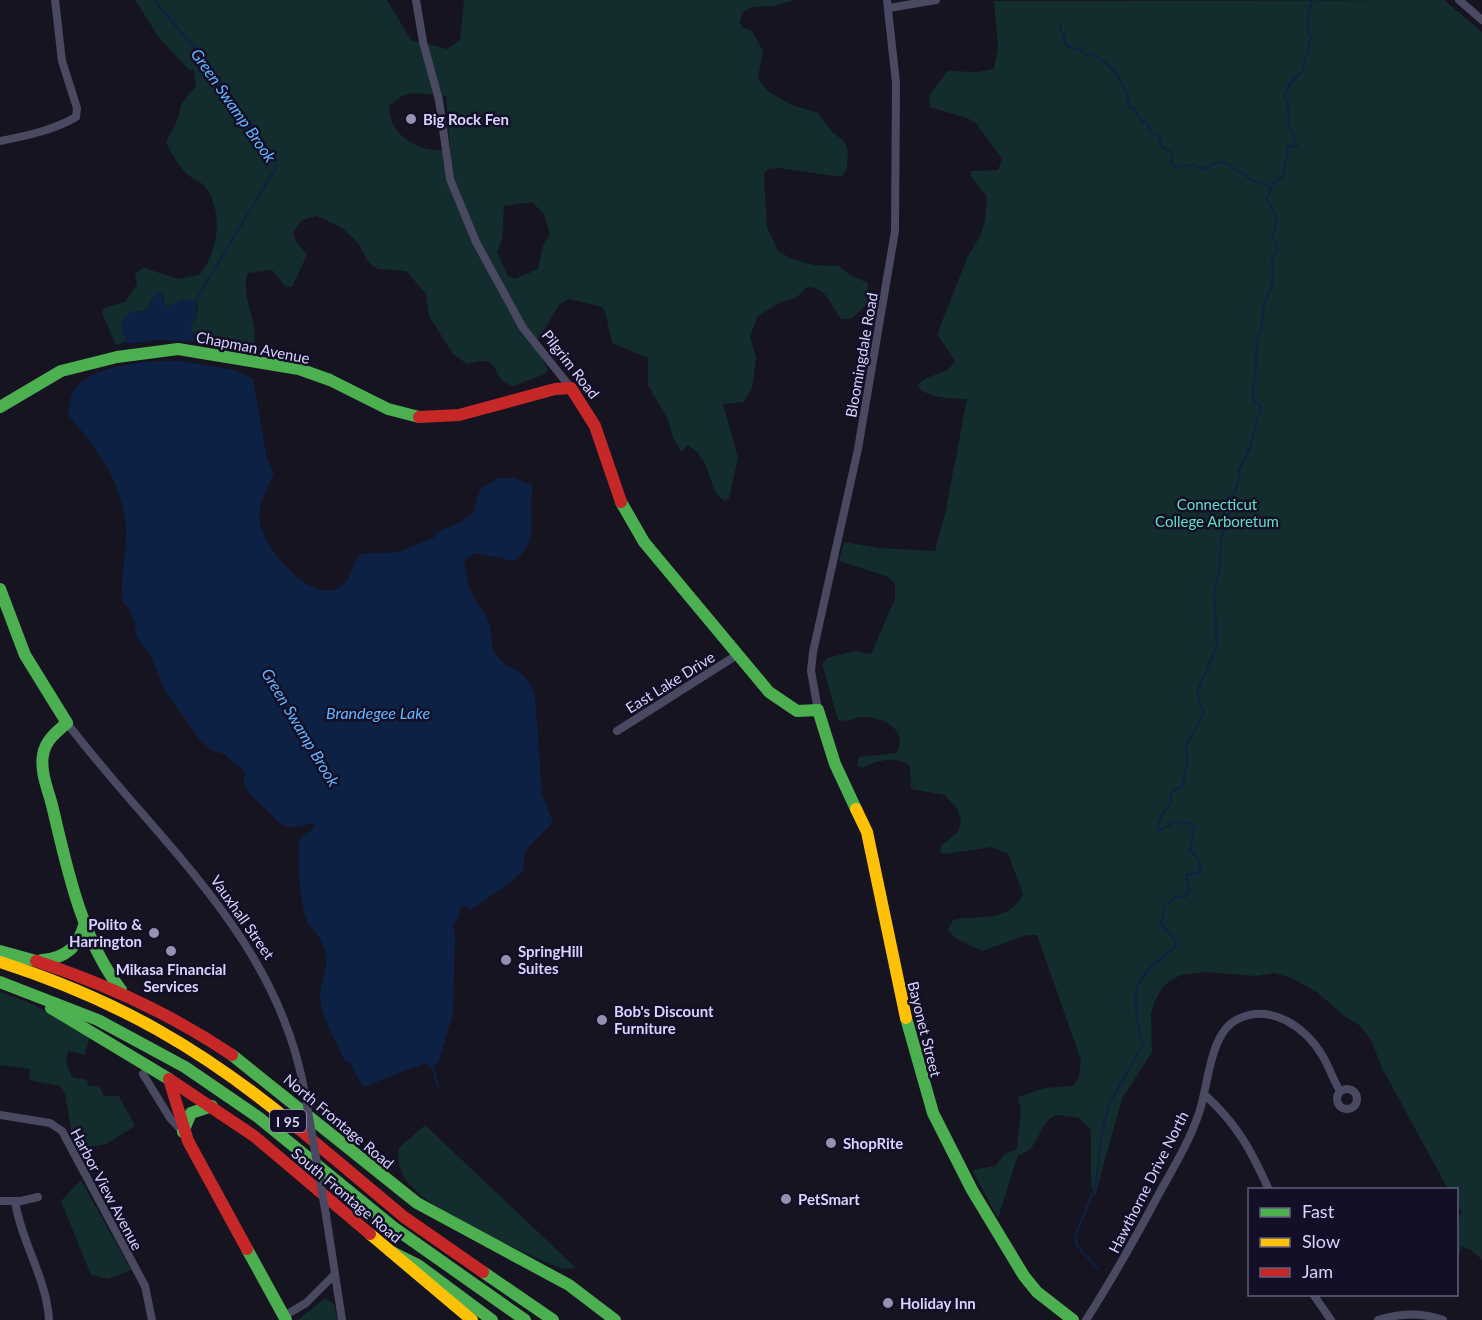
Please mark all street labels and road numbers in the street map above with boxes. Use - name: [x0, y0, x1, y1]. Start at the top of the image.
- street label: Bloomingdale Road: [841, 291, 881, 419]
- street label: Pilgrim Road: [539, 326, 603, 402]
- street label: Chapman Avenue: [195, 327, 311, 367]
- street label: East Lake Drive: [622, 647, 718, 717]
- street label: Vauxhall Street: [207, 871, 279, 963]
- street label: Bayonet Street: [904, 979, 946, 1079]
- street label: North Frontage Road: [280, 1070, 398, 1172]
- street label: Hawthorne Drive North: [1104, 1108, 1192, 1256]
- road number: I 95: [270, 1110, 306, 1132]
- street label: Harbor View Avenue: [67, 1125, 147, 1253]
- street label: South Frontage Road: [288, 1144, 406, 1246]

